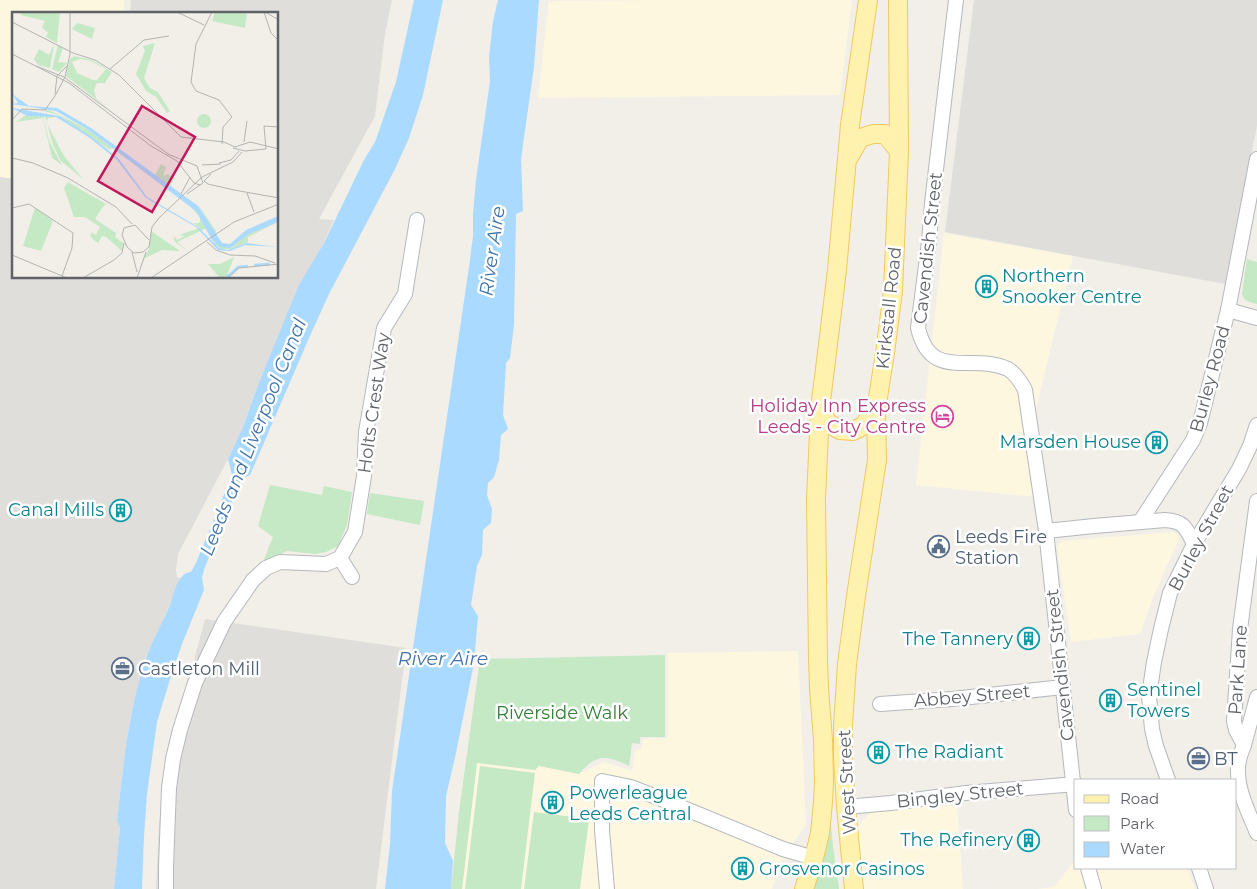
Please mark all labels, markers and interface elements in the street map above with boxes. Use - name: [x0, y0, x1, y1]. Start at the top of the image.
- inset map: [12, 12, 279, 279]
- street label: Cavendish Street: [909, 171, 947, 325]
- water label: River Aire: [474, 205, 510, 297]
- street label: Kirkstall Road: [872, 246, 906, 370]
- place label: Northern Snooker Centre: [1002, 265, 1142, 308]
- building icon: Northern Snooker Centre: [974, 274, 998, 298]
- water label: Leeds and Liverpool Canal: [195, 314, 312, 559]
- street label: Burley Road: [1185, 323, 1235, 435]
- street label: Holts Crest Way: [353, 331, 395, 475]
- place label: Holiday Inn Express Leeds - City Centre: [750, 395, 926, 438]
- hotel icon: Holiday Inn Express Leeds - City Centre: [930, 404, 954, 428]
- building icon: Marsden House: [1145, 430, 1169, 454]
- place label: Marsden House: [1000, 431, 1141, 453]
- street label: Burley Street: [1164, 481, 1238, 595]
- building icon: Canal Mills: [108, 498, 132, 522]
- place label: Canal Mills: [8, 499, 104, 521]
- place label: Leeds Fire Station: [955, 526, 1047, 569]
- public building icon: Leeds Fire Station: [927, 535, 951, 559]
- street label: Cavendish Street: [1041, 588, 1079, 742]
- street label: Park Lane: [1224, 624, 1252, 716]
- building icon: The Tannery: [1017, 627, 1041, 651]
- place label: The Tannery: [902, 628, 1013, 650]
- water label: River Aire: [398, 647, 488, 670]
- office icon: Castleton Mill: [110, 657, 134, 681]
- place label: Castleton Mill: [138, 658, 260, 680]
- place label: Sentinel Towers: [1127, 679, 1201, 722]
- street label: Abbey Street: [913, 680, 1031, 712]
- building icon: Sentinel Towers: [1099, 688, 1123, 712]
- park label: Riverside Walk: [496, 702, 628, 724]
- street label: West Street: [833, 729, 861, 835]
- building icon: The Radiant: [867, 740, 891, 764]
- place label: The Radiant: [895, 741, 1004, 763]
- office icon: BT: [1186, 747, 1210, 771]
- place label: BT: [1214, 748, 1238, 770]
- street label: Bingley Street: [895, 777, 1025, 813]
- legend: [1074, 779, 1237, 869]
- place label: Powerleague Leeds Central: [569, 782, 692, 825]
- text: Road: [1120, 789, 1159, 808]
- building icon: Powerleague Leeds Central: [541, 791, 565, 815]
- text: Park: [1120, 814, 1154, 833]
- building icon: The Refinery: [1017, 828, 1041, 852]
- place label: The Refinery: [900, 829, 1013, 851]
- text: Water: [1120, 839, 1166, 858]
- building icon: Grosvenor Casinos: [731, 857, 755, 881]
- place label: Grosvenor Casinos: [759, 858, 925, 880]

